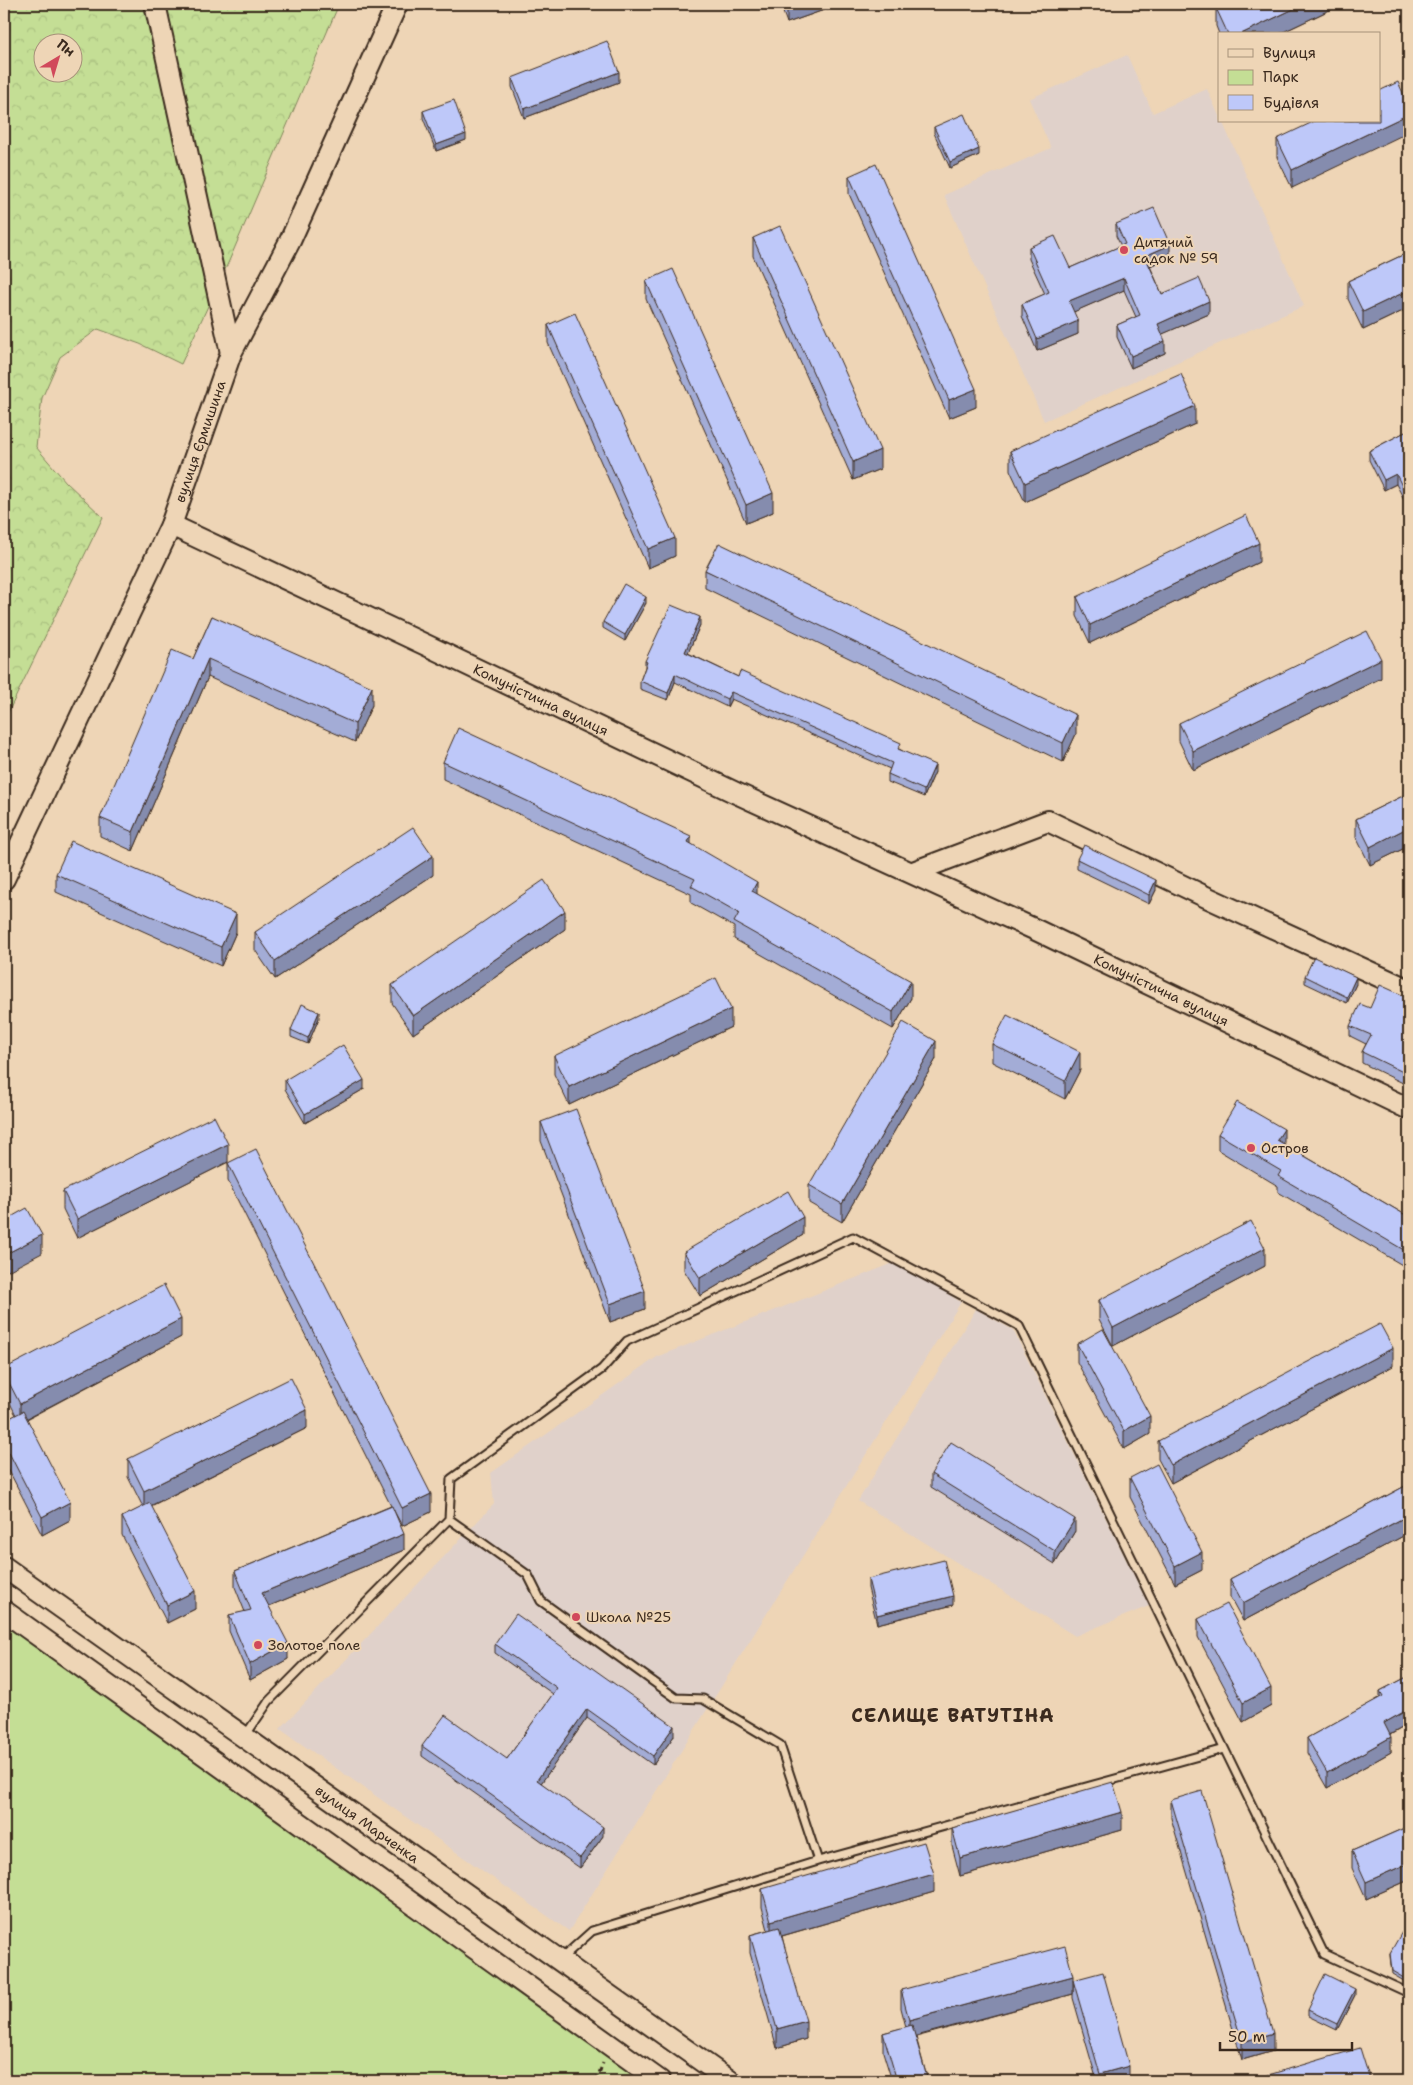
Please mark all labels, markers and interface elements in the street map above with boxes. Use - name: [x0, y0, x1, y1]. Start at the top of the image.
- north arrow: [32, 32, 82, 82]
- legend: [1218, 32, 1380, 122]
- text: Пн: [53, 35, 79, 61]
- text: Вулиця: [1263, 43, 1316, 63]
- text: Парк: [1263, 67, 1299, 87]
- text: Будівля: [1263, 93, 1319, 113]
- place label: Дитячий садок № 59: [1134, 233, 1218, 267]
- marker: Дитячий садок № 59: [1118, 244, 1130, 256]
- street label: вулиця Єрмишина: [171, 378, 230, 505]
- street label: Комуністична вулиця: [470, 660, 611, 740]
- street label: Комуністична вулиця: [1091, 950, 1232, 1030]
- place label: Остров: [1261, 1139, 1309, 1157]
- marker: Остров: [1245, 1142, 1257, 1154]
- place label: Школа №25: [586, 1608, 671, 1626]
- marker: Школа №25: [570, 1611, 582, 1623]
- place label: Золотое поле: [268, 1636, 360, 1654]
- marker: Золотое поле: [252, 1639, 264, 1651]
- district label: СЕЛИЩЕ ВАТУТІНА: [851, 1703, 1055, 1728]
- street label: вулиця Марченка: [312, 1781, 423, 1867]
- scale bar: [1220, 2020, 1353, 2052]
- text: 50 m: [1228, 2027, 1266, 2047]

